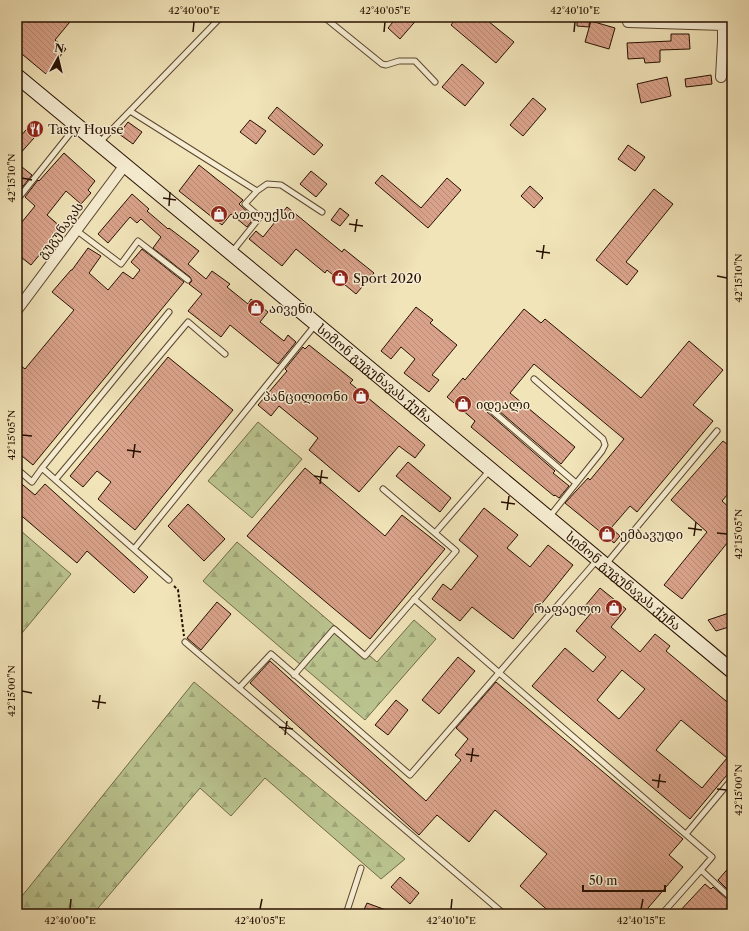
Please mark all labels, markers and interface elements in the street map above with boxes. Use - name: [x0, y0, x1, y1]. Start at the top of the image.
- text: 42°40'00"E: [168, 4, 220, 17]
- text: 42°40'05"E: [360, 4, 410, 17]
- text: 42°40'10"E: [550, 4, 600, 17]
- north arrow: [38, 38, 78, 78]
- text: N: [54, 41, 66, 56]
- restaurant icon: Tasty House: [25, 119, 45, 139]
- place label: Tasty House: [48, 121, 124, 137]
- text: 42°15'10"N: [5, 153, 18, 203]
- street label: გუგუნავას: [33, 198, 87, 262]
- shop icon: ათლუქსი: [209, 204, 229, 224]
- place label: ათლუქსი: [232, 206, 295, 222]
- text: 42°15'10"N: [732, 253, 745, 303]
- shop icon: Sport 2020: [330, 268, 350, 288]
- place label: Sport 2020: [353, 270, 422, 286]
- shop icon: აივენი: [246, 298, 266, 318]
- place label: აივენი: [269, 300, 313, 316]
- street label: სიმონ გუგუნავას ქუჩა: [314, 320, 436, 426]
- shop icon: პანცილიონი: [351, 386, 371, 406]
- place label: პანცილიონი: [263, 388, 348, 404]
- shop icon: იდეალი: [453, 394, 473, 414]
- place label: იდეალი: [476, 396, 530, 412]
- text: 42°15'05"N: [5, 410, 18, 460]
- text: 42°15'05"N: [732, 509, 745, 559]
- shop icon: ემბავუდი: [597, 524, 617, 544]
- place label: ემბავუდი: [620, 526, 683, 542]
- street label: სიმონ გუგუნავას ქუჩა: [563, 528, 685, 633]
- shop icon: რაფაელო: [604, 598, 624, 618]
- place label: რაფაელო: [534, 600, 601, 616]
- text: 42°15'00"N: [5, 665, 18, 717]
- text: 42°15'00"N: [732, 764, 745, 816]
- scale bar: [583, 867, 665, 893]
- text: 50 m: [589, 873, 618, 888]
- text: 42°40'00"E: [44, 914, 96, 927]
- text: 42°40'05"E: [235, 914, 285, 927]
- text: 42°40'10"E: [426, 914, 476, 927]
- text: 42°40'15"E: [617, 914, 665, 927]

